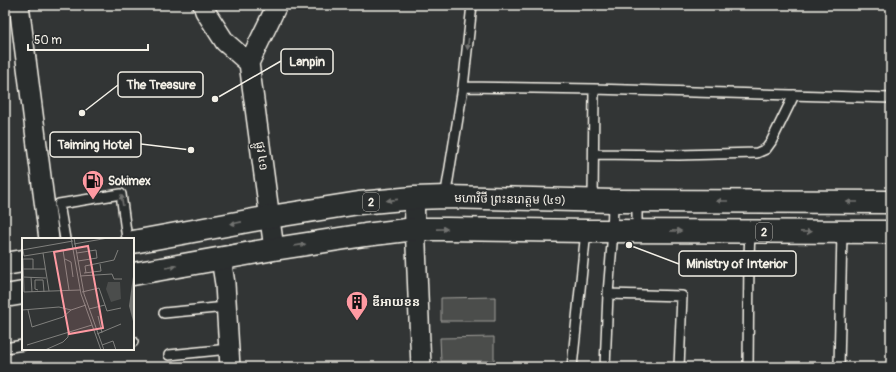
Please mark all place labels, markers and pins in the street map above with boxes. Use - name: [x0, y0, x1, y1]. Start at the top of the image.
- callout: Lanpin: [281, 49, 333, 74]
- callout: The Treasure: [118, 72, 203, 97]
- callout: Taiming Hotel: [50, 132, 141, 157]
- fuel station icon: Sokimex: [80, 168, 106, 201]
- place label: Sokimex: [108, 174, 151, 189]
- callout: Ministry of Interior: [679, 251, 796, 276]
- building icon: ឌីអាយខន: [344, 289, 370, 322]
- place label: ឌីអាយខន: [372, 294, 420, 310]

